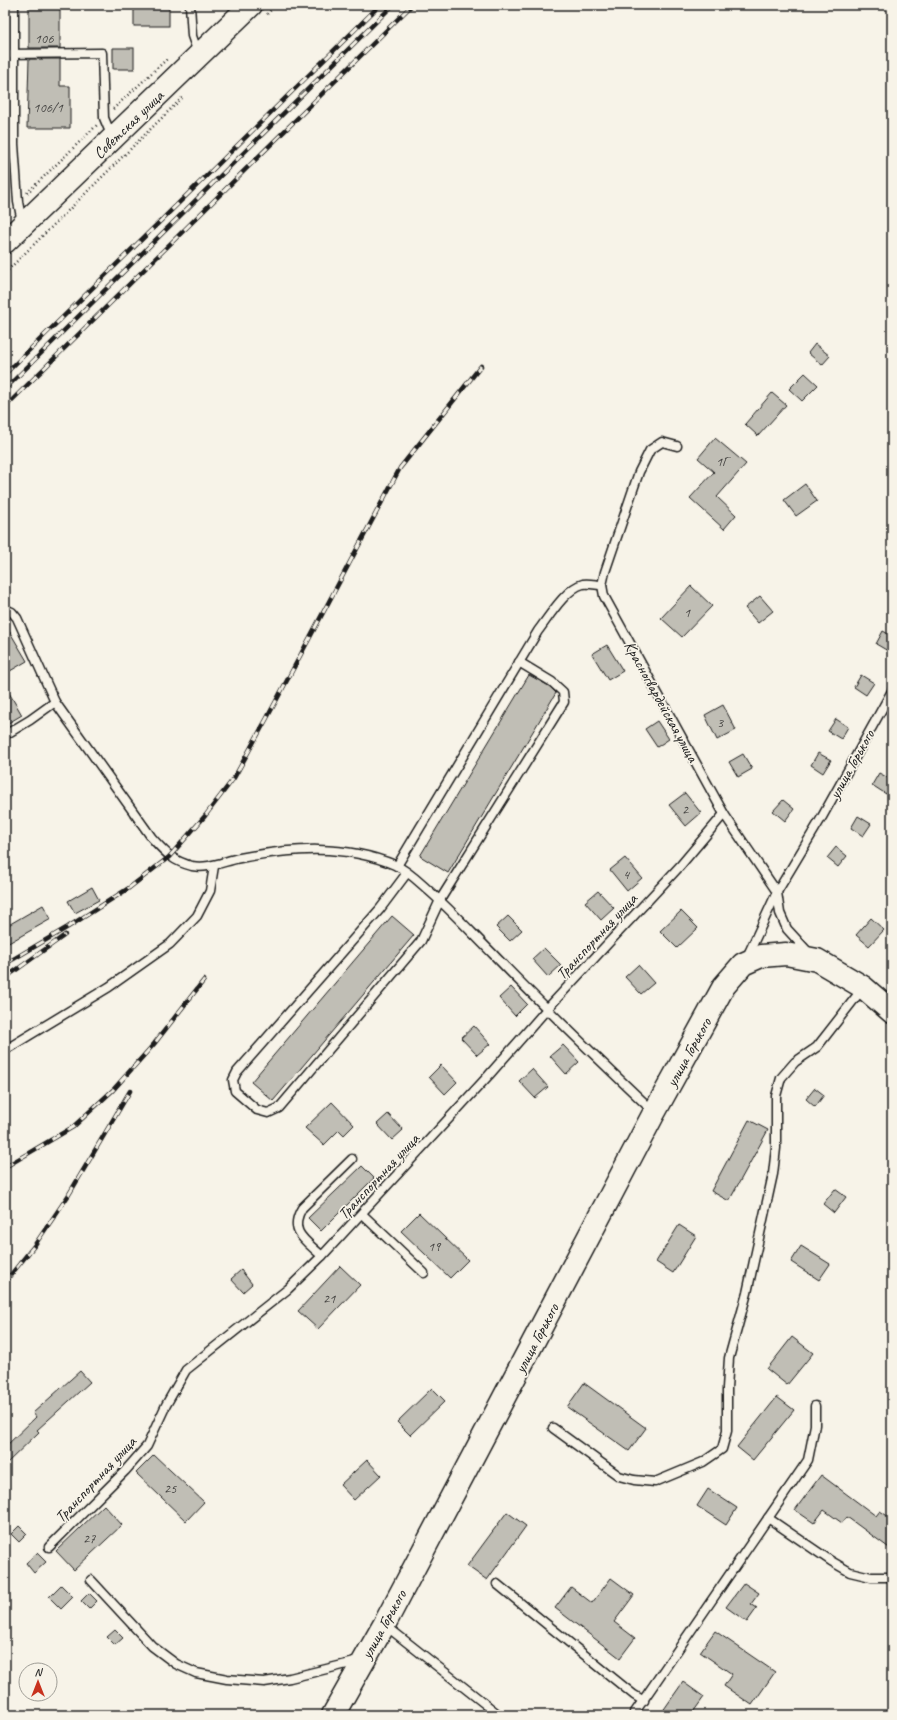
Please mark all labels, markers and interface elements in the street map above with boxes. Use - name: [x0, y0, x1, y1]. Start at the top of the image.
- house number: 106: [35, 30, 54, 47]
- street label: Советская улица: [89, 85, 169, 163]
- house number: 106/1: [33, 99, 64, 116]
- house number: 1Г: [716, 453, 732, 470]
- house number: 1: [684, 604, 691, 621]
- street label: Красногвардейская улица: [620, 638, 703, 767]
- house number: 3: [717, 714, 725, 731]
- street label: улица Горького: [824, 725, 880, 803]
- house number: 2: [682, 801, 690, 818]
- house number: 4: [623, 866, 631, 883]
- street label: Транспортная улица: [552, 889, 642, 984]
- street label: улица Горького: [661, 1013, 717, 1091]
- street label: Транспортная улица: [334, 1129, 424, 1224]
- house number: 19: [428, 1238, 442, 1255]
- house number: 21: [323, 1290, 336, 1307]
- street label: улица Горького: [510, 1299, 564, 1378]
- street label: Транспортная улица: [51, 1432, 141, 1527]
- house number: 25: [164, 1480, 177, 1497]
- house number: 27: [83, 1530, 96, 1547]
- street label: улица Горького: [356, 1585, 412, 1663]
- north arrow: [18, 1662, 58, 1702]
- text: N: [35, 1665, 44, 1679]

